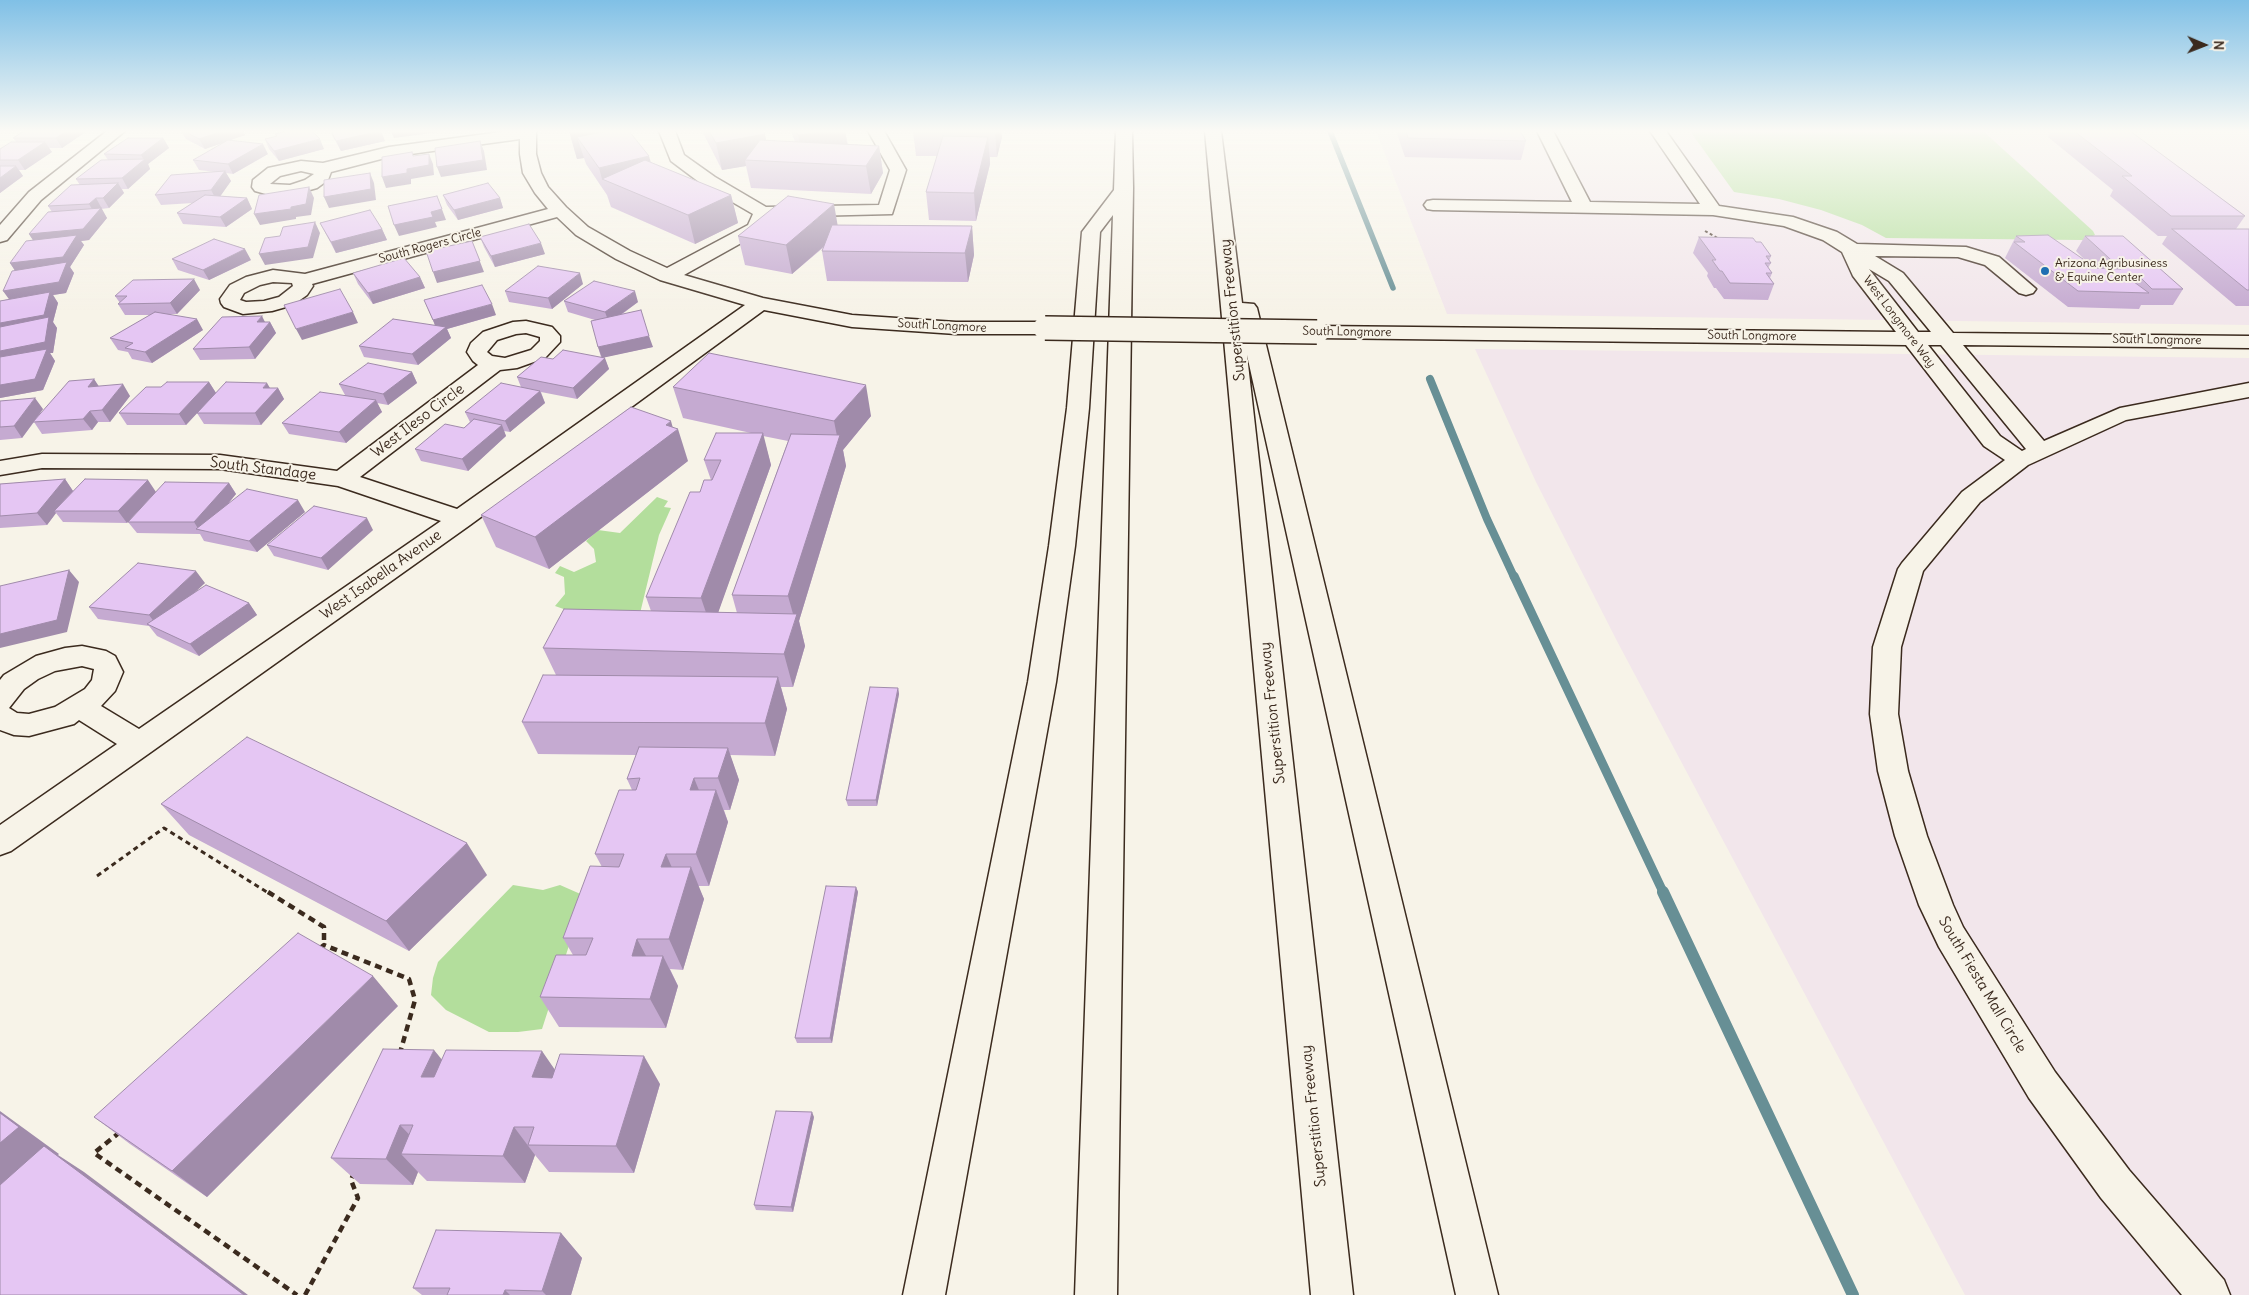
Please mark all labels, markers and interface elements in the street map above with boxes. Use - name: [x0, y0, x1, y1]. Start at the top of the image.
- north arrow: [2179, 20, 2229, 70]
- text: N: [2210, 40, 2228, 50]
- street label: South Rogers Circle: [377, 225, 483, 267]
- street label: Superstition Freeway: [1217, 238, 1249, 382]
- place label: Arizona Agribusiness & Equine Center: [2055, 257, 2167, 285]
- marker: Arizona Agribusiness & Equine Center: [2039, 265, 2051, 277]
- street label: West Longmore Way: [1860, 273, 1938, 371]
- street label: South Longmore: [897, 316, 987, 336]
- street label: South Longmore: [1302, 324, 1392, 340]
- street label: South Longmore: [1707, 328, 1797, 344]
- street label: South Longmore: [2112, 332, 2202, 348]
- street label: West Ileso Circle: [368, 380, 468, 462]
- street label: South Standage: [209, 454, 317, 484]
- street label: West Isabella Avenue: [317, 526, 445, 624]
- street label: Superstition Freeway: [1257, 641, 1289, 785]
- street label: South Fiesta Mall Circle: [1934, 914, 2030, 1056]
- street label: Superstition Freeway: [1298, 1044, 1330, 1188]

